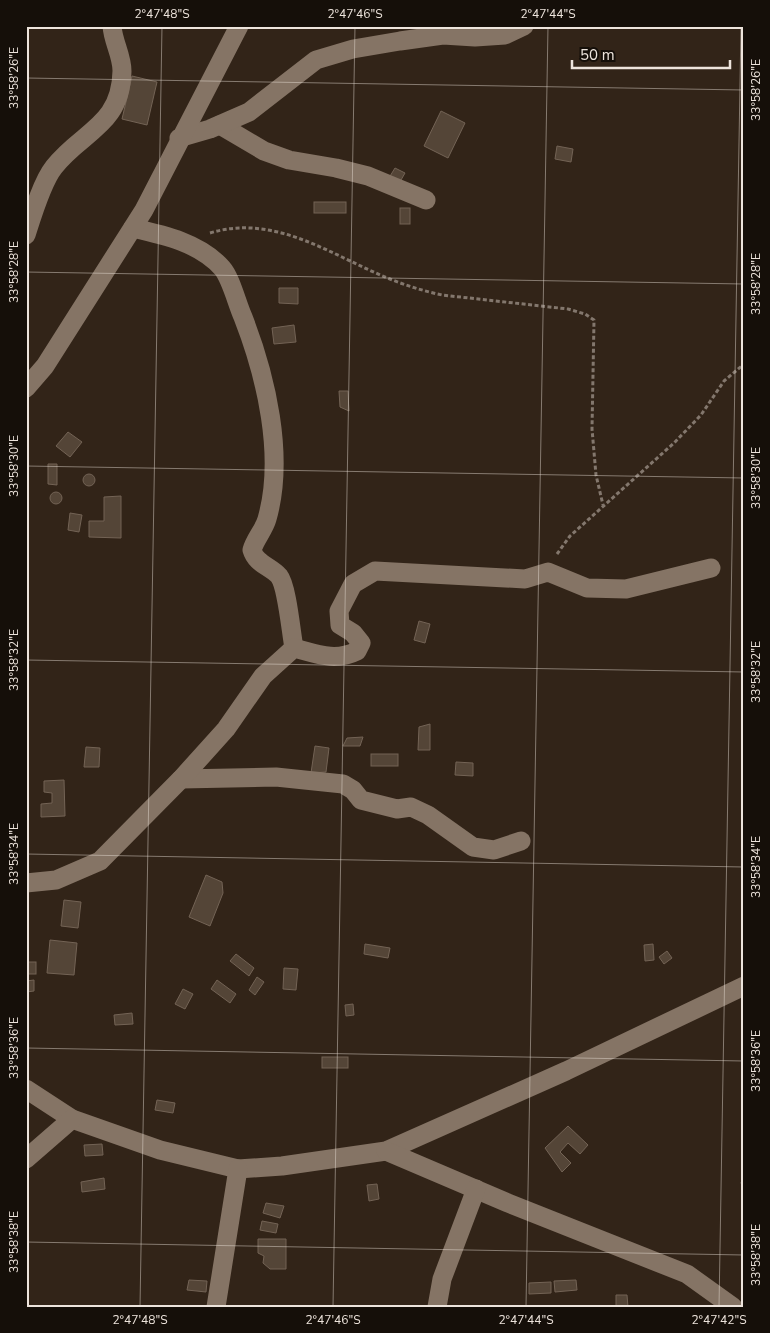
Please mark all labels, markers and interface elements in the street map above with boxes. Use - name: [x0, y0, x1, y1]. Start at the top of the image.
- text: 2°47'48"S: [134, 6, 190, 22]
- text: 2°47'46"S: [327, 6, 383, 22]
- text: 2°47'44"S: [520, 6, 576, 22]
- scale bar: [572, 38, 730, 70]
- text: 50 m: [580, 45, 615, 65]
- text: 33°58'26"E: [6, 47, 22, 109]
- text: 33°58'26"E: [748, 59, 764, 121]
- text: 33°58'28"E: [6, 241, 22, 303]
- text: 33°58'28"E: [748, 253, 764, 315]
- text: 33°58'30"E: [6, 435, 22, 497]
- text: 33°58'30"E: [748, 447, 764, 509]
- text: 33°58'32"E: [6, 629, 22, 691]
- text: 33°58'32"E: [748, 641, 764, 703]
- text: 33°58'34"E: [6, 823, 22, 885]
- text: 33°58'34"E: [748, 836, 764, 898]
- text: 33°58'36"E: [6, 1017, 22, 1079]
- text: 33°58'36"E: [748, 1030, 764, 1092]
- text: 33°58'38"E: [6, 1211, 22, 1273]
- text: 33°58'38"E: [748, 1224, 764, 1286]
- text: 2°47'48"S: [112, 1312, 168, 1328]
- text: 2°47'46"S: [305, 1312, 361, 1328]
- text: 2°47'44"S: [498, 1312, 554, 1328]
- text: 2°47'42"S: [691, 1312, 747, 1328]

